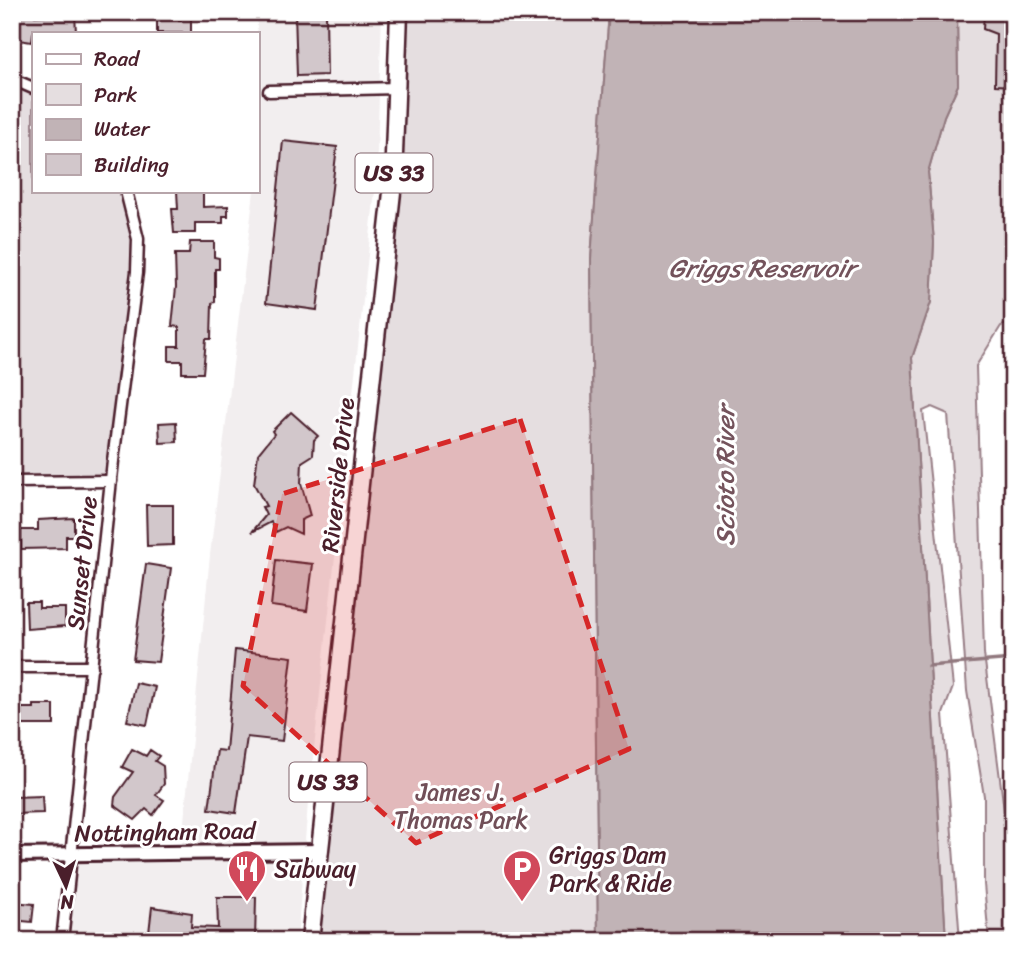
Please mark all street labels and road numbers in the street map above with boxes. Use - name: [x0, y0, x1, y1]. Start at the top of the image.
- road number: US 33: [356, 154, 432, 192]
- street label: Riverside Drive: [309, 395, 367, 555]
- street label: Sunset Drive: [54, 494, 110, 632]
- road number: US 33: [290, 762, 366, 802]
- street label: Nottingham Road: [74, 809, 257, 855]

